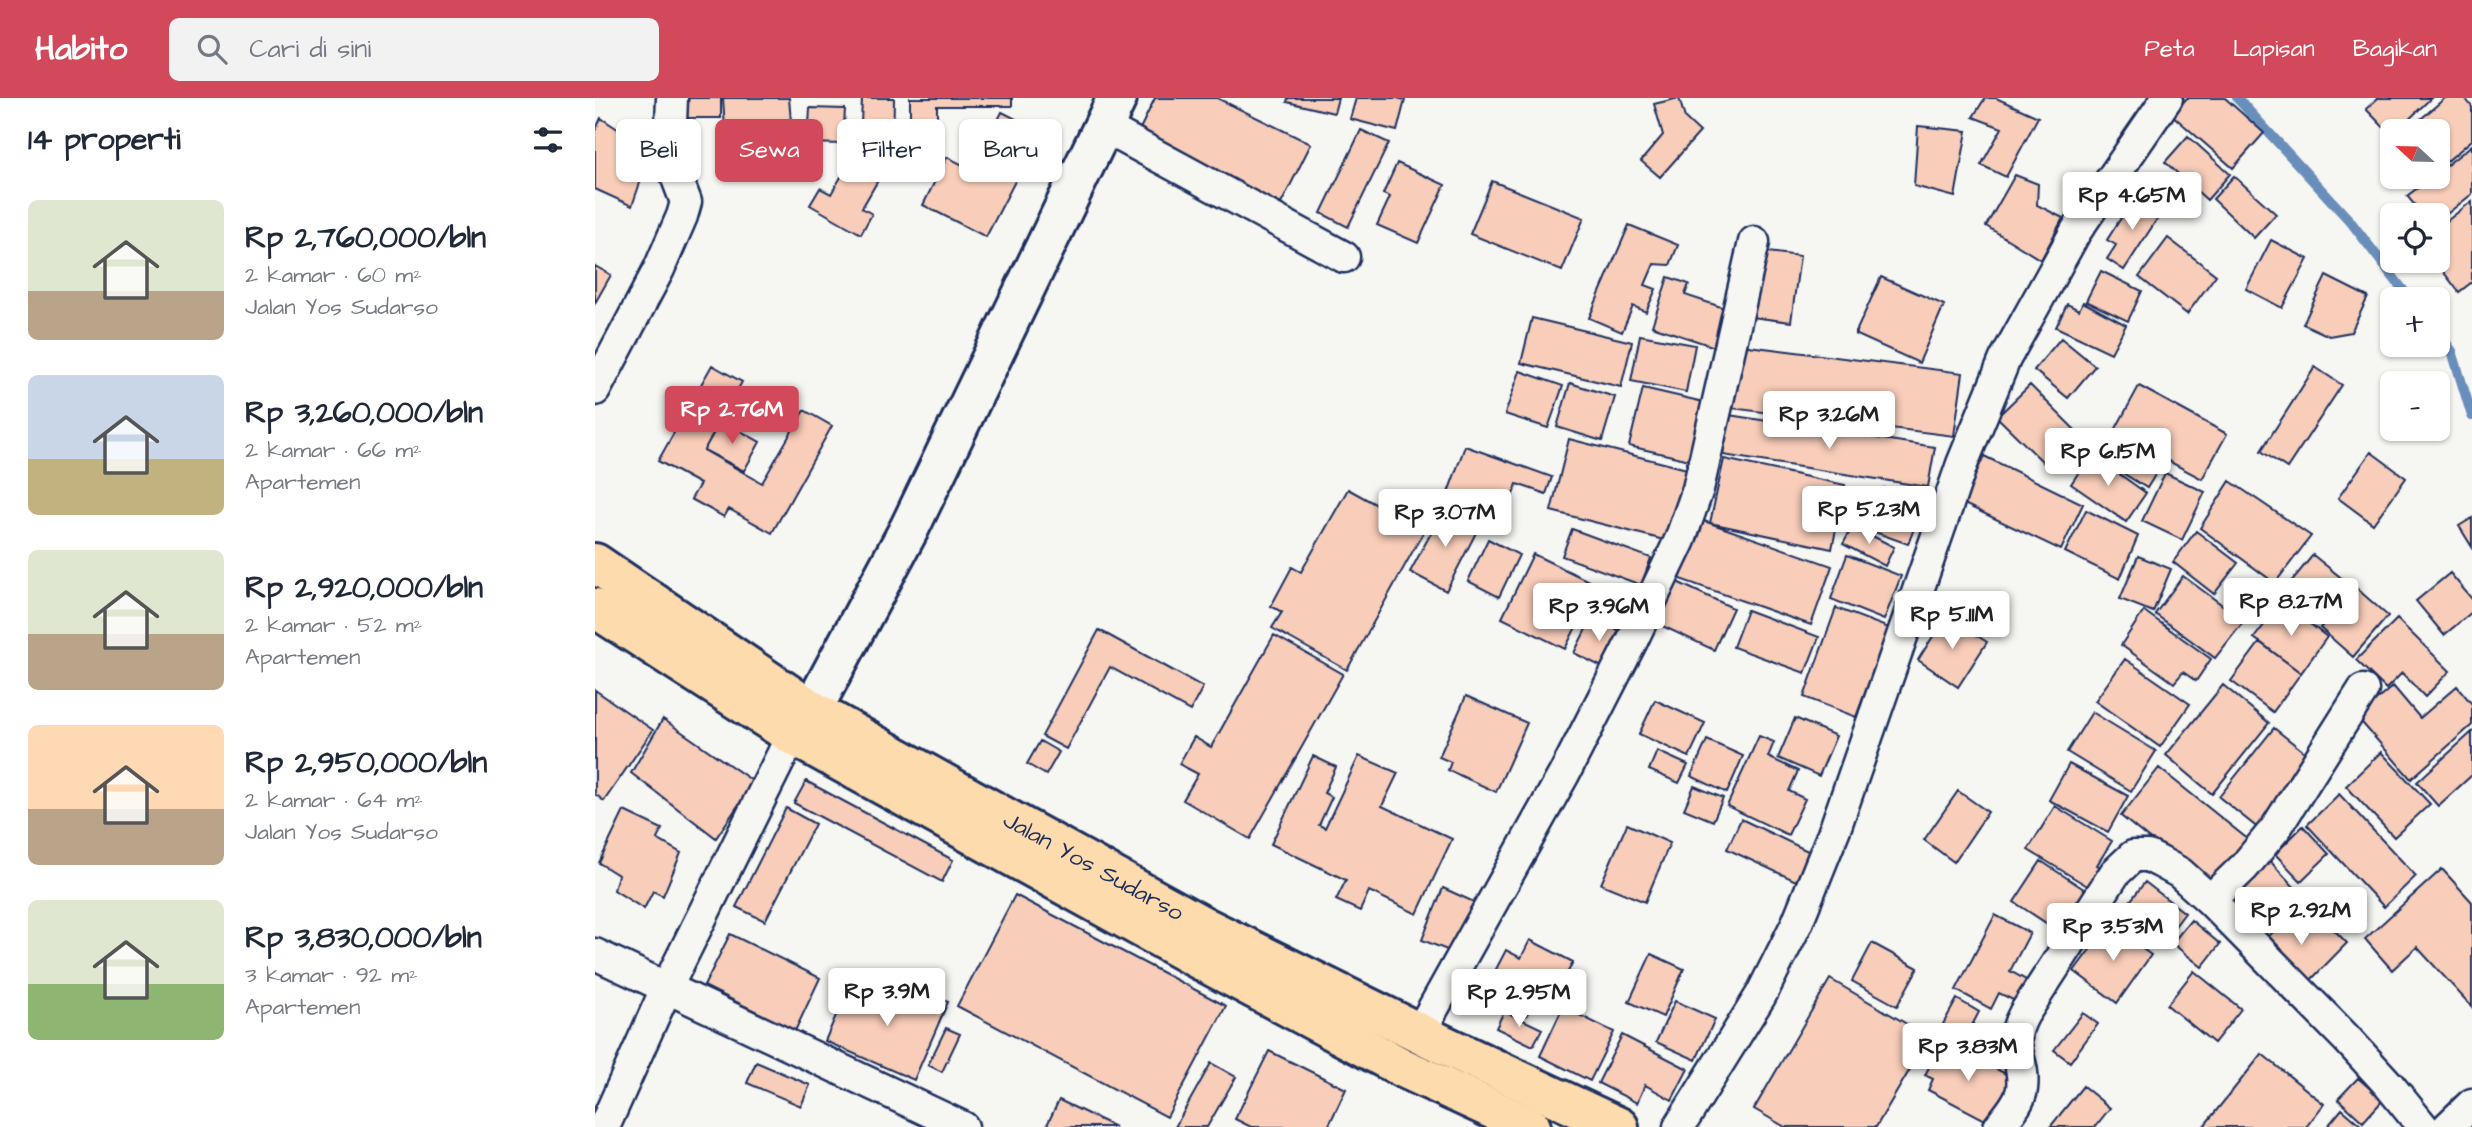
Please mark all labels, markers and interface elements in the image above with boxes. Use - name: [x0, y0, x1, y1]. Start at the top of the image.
- search box: [169, 18, 659, 81]
- text: Habito: [35, 26, 127, 72]
- icon: search: [193, 30, 231, 68]
- text: Cari di sini: [249, 31, 371, 67]
- text: Peta: [2144, 32, 2195, 66]
- text: Lapisan: [2233, 32, 2315, 66]
- text: Bagikan: [2353, 32, 2437, 66]
- text: 14 properti: [28, 119, 181, 161]
- chip: Beli: [616, 119, 701, 182]
- chip: Sewa: [715, 119, 823, 182]
- chip: Filter: [837, 119, 945, 182]
- chip: Baru: [959, 119, 1062, 182]
- north arrow: [2380, 119, 2450, 189]
- map controls: [2380, 119, 2450, 441]
- icon: filters: [529, 121, 567, 159]
- pin: Rp 4.65M: [2060, 172, 2204, 232]
- text: Rp 4.65M: [2078, 179, 2186, 211]
- button: locate: [2380, 203, 2450, 273]
- text: Rp 2,760,000/bln: [245, 217, 486, 259]
- icon: home: [84, 228, 168, 312]
- text: 2 kamar · 60 m²: [245, 259, 422, 291]
- button: +: [2380, 287, 2450, 357]
- text: Jalan Yos Sudarso: [245, 291, 438, 323]
- button: −: [2380, 371, 2450, 441]
- pin: Rp 2.76M: [660, 386, 804, 446]
- text: Rp 3,260,000/bln: [245, 392, 483, 434]
- pin: Rp 3.26M: [1757, 392, 1901, 451]
- text: Rp 2.76M: [681, 393, 783, 425]
- text: Rp 3.26M: [1779, 398, 1879, 430]
- icon: home: [84, 403, 168, 487]
- pin: Rp 6.15M: [2036, 428, 2180, 488]
- text: 2 kamar · 66 m²: [245, 434, 422, 466]
- text: Rp 6.15M: [2061, 435, 2155, 467]
- text: Apartemen: [245, 466, 361, 498]
- pin: Rp 5.23M: [1797, 486, 1941, 546]
- pin: Rp 3.07M: [1373, 490, 1517, 549]
- text: Rp 5.23M: [1818, 493, 1920, 525]
- text: Rp 3.07M: [1394, 496, 1496, 528]
- text: Rp 2,920,000/bln: [245, 567, 483, 609]
- icon: home: [84, 578, 168, 662]
- pin: Rp 8.27M: [2219, 578, 2363, 638]
- pin: Rp 3.96M: [1527, 584, 1671, 643]
- text: Rp 8.27M: [2240, 585, 2342, 617]
- text: Rp 3.96M: [1549, 590, 1649, 622]
- pin: Rp 5.11M: [1880, 592, 2024, 651]
- text: Rp 5.11M: [1911, 598, 1993, 630]
- text: 2 kamar · 52 m²: [245, 609, 422, 641]
- text: Apartemen: [245, 641, 361, 673]
- text: Rp 2,950,000/bln: [245, 742, 487, 784]
- icon: home: [84, 753, 168, 837]
- text: 2 kamar · 64 m²: [245, 784, 423, 816]
- street label: Jalan Yos Sudarso: [997, 803, 1190, 930]
- text: Jalan Yos Sudarso: [245, 816, 438, 848]
- pin: Rp 2.92M: [2229, 888, 2373, 947]
- text: Rp 2.92M: [2251, 894, 2351, 926]
- pin: Rp 3.53M: [2041, 904, 2185, 963]
- text: Rp 3.53M: [2063, 910, 2163, 942]
- text: Rp 3,830,000/bln: [245, 917, 482, 959]
- icon: home: [84, 928, 168, 1012]
- text: 3 kamar · 92 m²: [245, 959, 418, 991]
- pin: Rp 3.9M: [822, 968, 952, 1028]
- pin: Rp 2.95M: [1447, 970, 1591, 1029]
- text: Rp 3.9M: [844, 975, 930, 1007]
- text: Rp 2.95M: [1467, 976, 1571, 1008]
- text: Apartemen: [245, 991, 361, 1023]
- pin: Rp 3.83M: [1896, 1024, 2040, 1083]
- text: Rp 3.83M: [1919, 1030, 2018, 1062]

